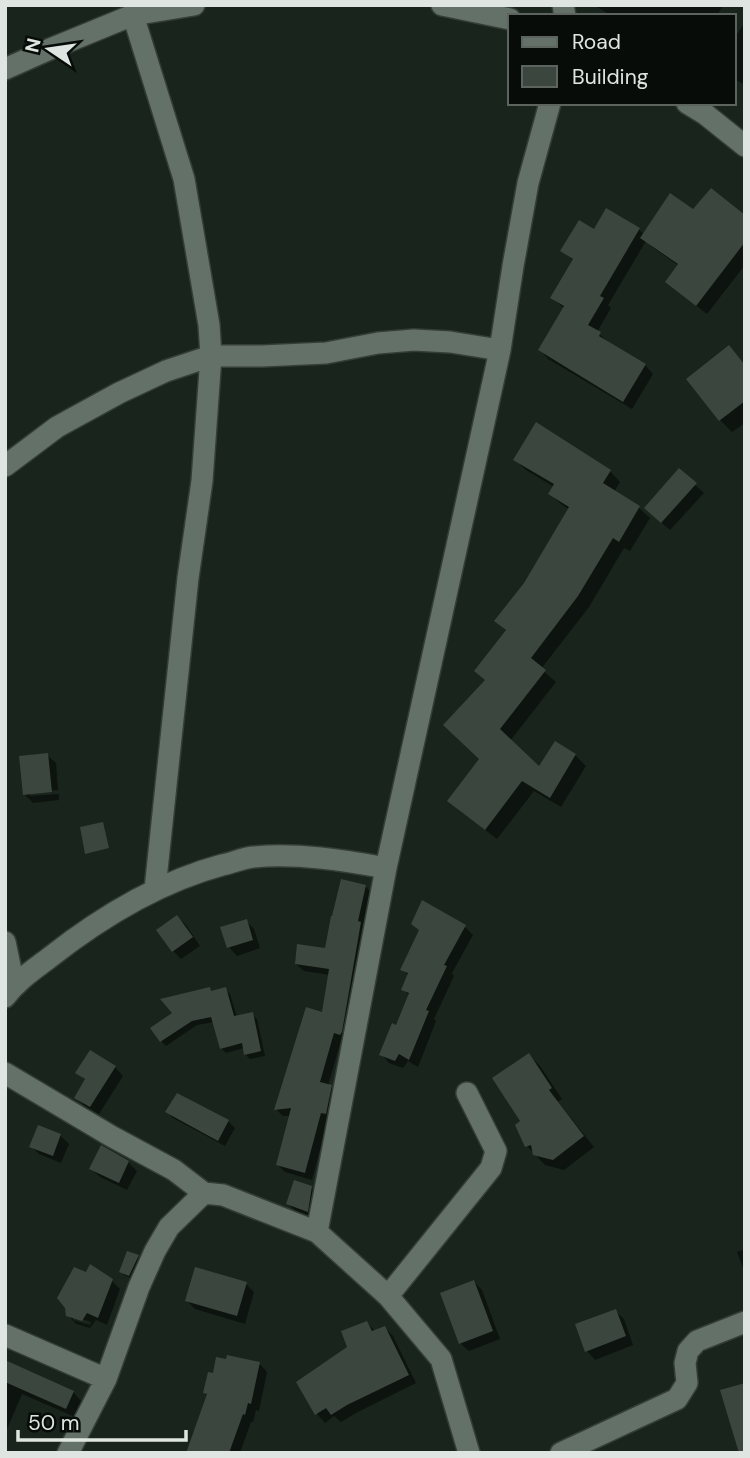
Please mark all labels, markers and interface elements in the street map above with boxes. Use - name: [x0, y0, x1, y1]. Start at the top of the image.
- north arrow: [14, 14, 84, 84]
- legend: [508, 14, 736, 105]
- text: Road: [572, 28, 621, 56]
- text: N: [19, 36, 47, 55]
- text: Building: [572, 63, 649, 91]
- scale bar: [18, 1398, 186, 1442]
- text: 50 m: [28, 1409, 79, 1437]

